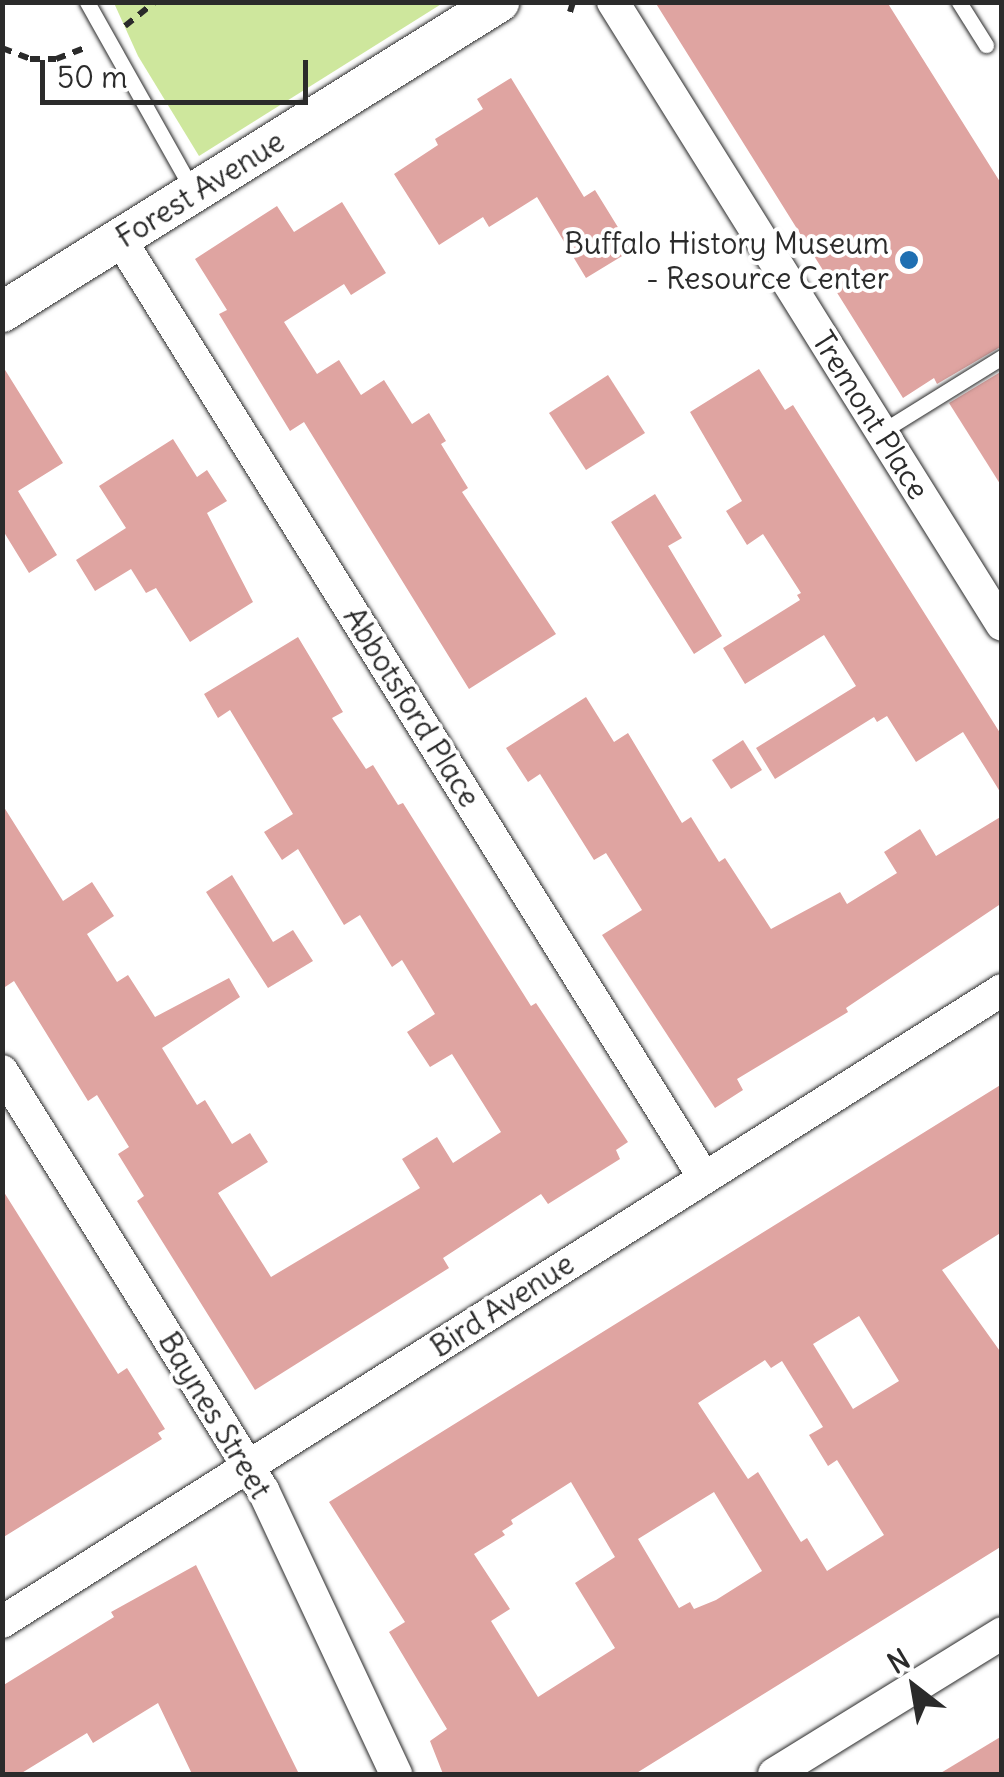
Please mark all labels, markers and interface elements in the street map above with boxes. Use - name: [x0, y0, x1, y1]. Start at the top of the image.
- scale bar: [45, 40, 312, 102]
- text: 50 m: [57, 58, 127, 96]
- street label: Forest Avenue: [109, 123, 291, 255]
- place label: Buffalo History Museum - Resource Center: [564, 225, 889, 296]
- marker: Buffalo History Museum - Resource Center: [898, 249, 920, 271]
- street label: Tremont Place: [805, 324, 937, 506]
- street label: Abbotsford Place: [336, 601, 488, 813]
- street label: Bird Avenue: [424, 1245, 580, 1365]
- street label: Baynes Street: [151, 1325, 279, 1505]
- north arrow: [864, 1637, 964, 1737]
- text: N: [881, 1641, 916, 1682]

